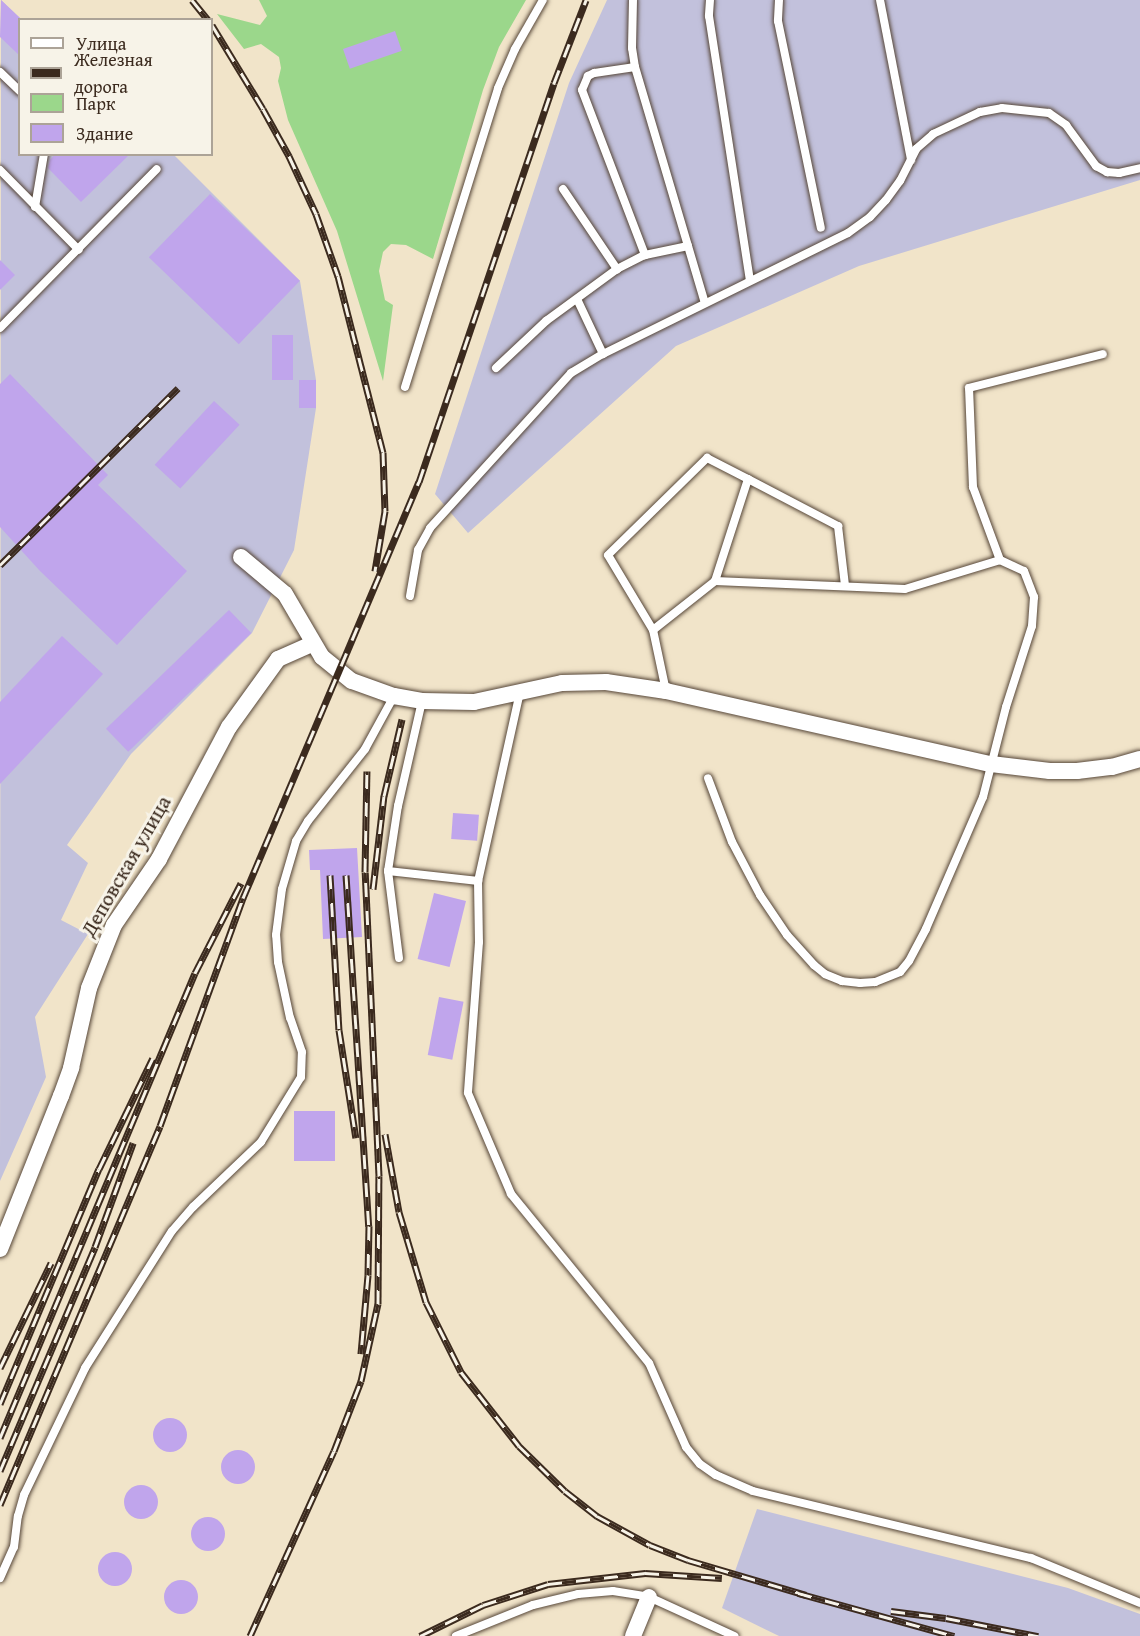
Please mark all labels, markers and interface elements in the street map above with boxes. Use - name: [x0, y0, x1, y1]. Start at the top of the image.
- legend: [18, 18, 213, 156]
- text: Улица: [76, 30, 126, 57]
- text: Железная дорога: [74, 46, 153, 100]
- text: Парк: [76, 90, 115, 117]
- text: Здание: [76, 120, 133, 147]
- street label: Деповская улица: [76, 791, 176, 941]

